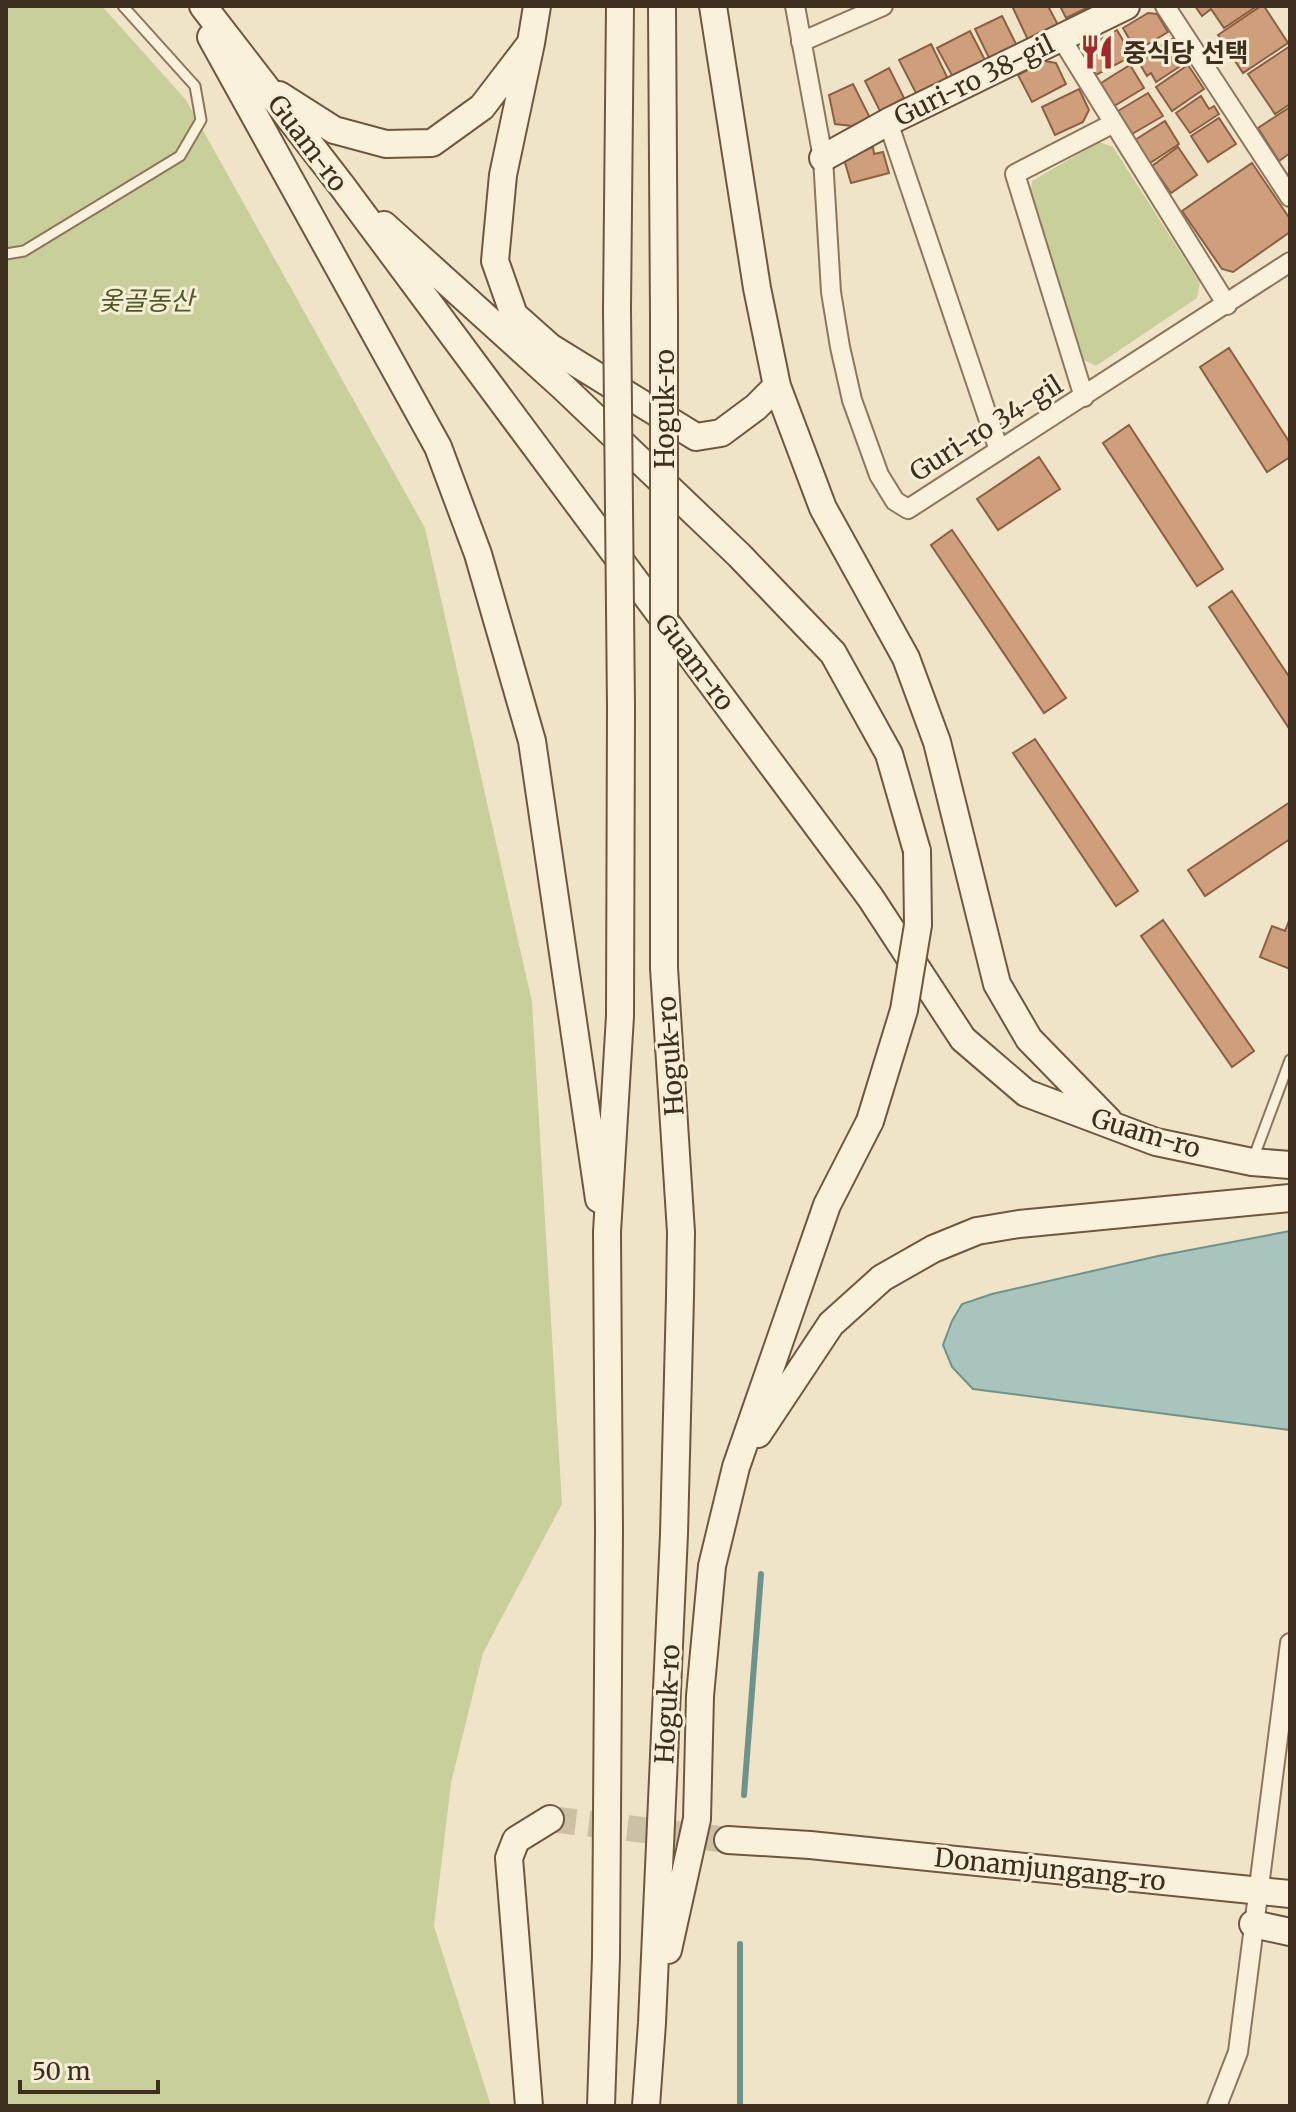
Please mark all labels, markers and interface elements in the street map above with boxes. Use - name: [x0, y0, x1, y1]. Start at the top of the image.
- street label: Guri-ro 38-gil: [889, 27, 1059, 133]
- restaurant icon: 중식당 선택: [1078, 33, 1116, 71]
- place label: 중식당 선택: [1123, 36, 1249, 69]
- street label: Guam-ro: [261, 88, 355, 198]
- park label: 옻골동산: [98, 284, 197, 317]
- street label: Hoguk-ro: [648, 349, 681, 469]
- street label: Guri-ro 34-gil: [903, 368, 1069, 488]
- street label: Guam-ro: [648, 607, 742, 717]
- street label: Hoguk-ro: [649, 995, 691, 1117]
- street label: Guam-ro: [1087, 1101, 1205, 1165]
- street label: Hoguk-ro: [647, 1643, 687, 1765]
- street label: Donamjungang-ro: [933, 1840, 1167, 1898]
- scale bar: [20, 2044, 158, 2094]
- text: 50 m: [32, 2056, 91, 2087]

